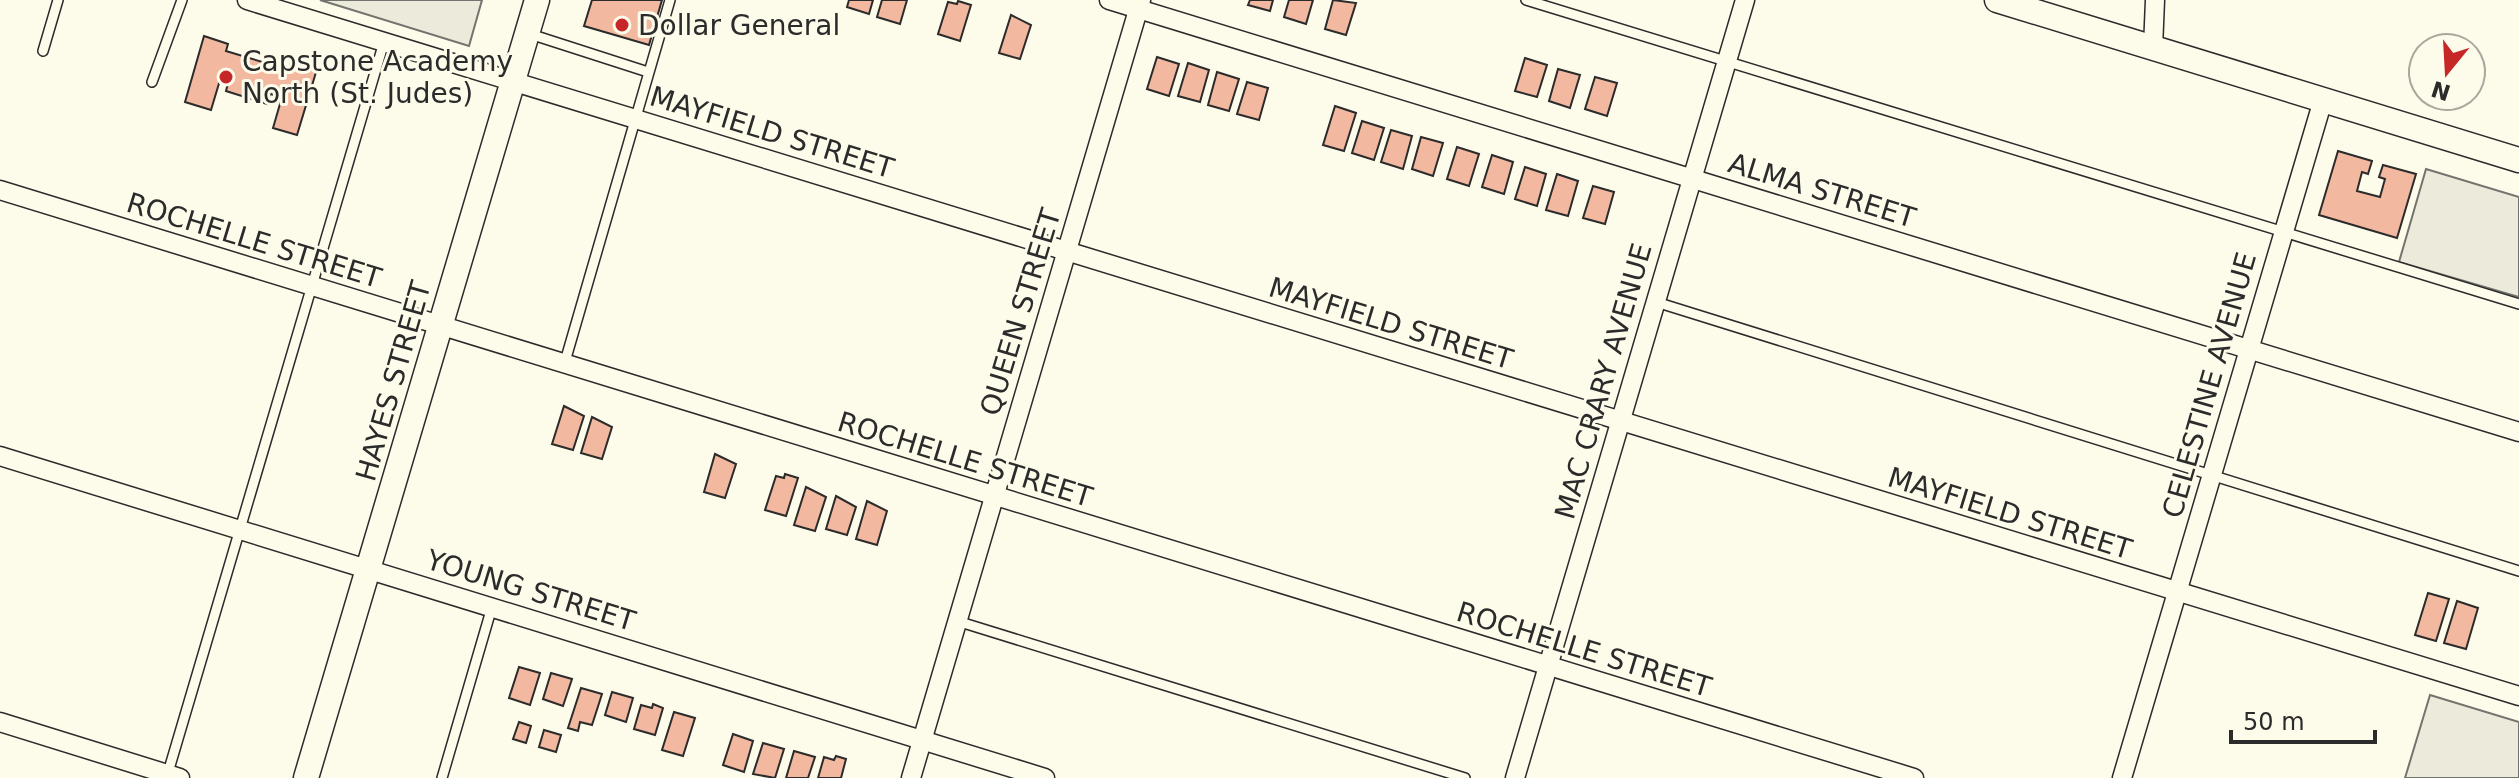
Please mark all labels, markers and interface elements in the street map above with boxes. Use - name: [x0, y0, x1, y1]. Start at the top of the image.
- place label: Dollar General: [638, 9, 840, 42]
- marker: Dollar General: [613, 16, 631, 34]
- north arrow: [2407, 32, 2487, 112]
- place label: Capstone Academy North (St. Judes): [242, 45, 513, 110]
- marker: Capstone Academy North (St. Judes): [217, 68, 235, 86]
- text: N: [2428, 76, 2454, 105]
- street label: MAYFIELD STREET: [646, 80, 899, 186]
- street label: ALMA STREET: [1724, 146, 1920, 235]
- street label: ROCHELLE STREET: [123, 186, 386, 295]
- street label: QUEEN STREET: [973, 204, 1068, 420]
- street label: MAC CRARY AVENUE: [1548, 239, 1659, 523]
- street label: CELESTINE AVENUE: [2156, 249, 2263, 522]
- street label: MAYFIELD STREET: [1265, 271, 1518, 377]
- street label: HAYES STREET: [349, 277, 438, 485]
- street label: ROCHELLE STREET: [834, 405, 1097, 514]
- street label: MAYFIELD STREET: [1884, 461, 2137, 567]
- street label: YOUNG STREET: [422, 543, 640, 638]
- street label: ROCHELLE STREET: [1453, 595, 1716, 704]
- scale bar: [2231, 694, 2375, 744]
- text: 50 m: [2243, 708, 2305, 736]

